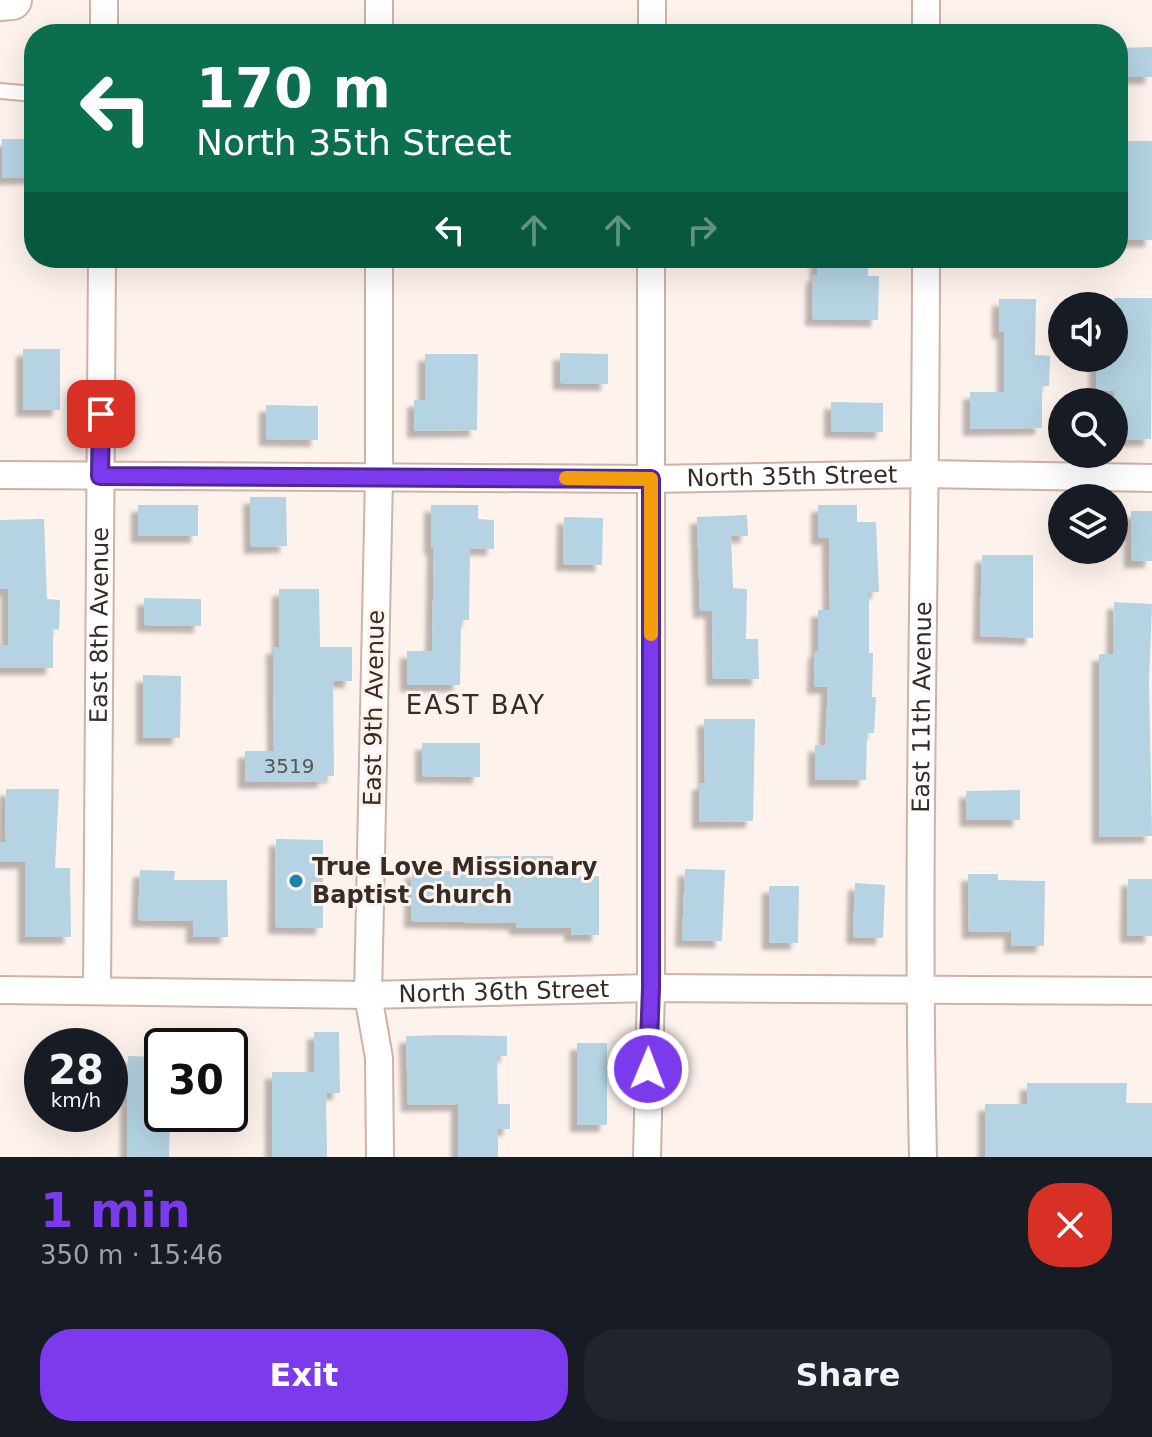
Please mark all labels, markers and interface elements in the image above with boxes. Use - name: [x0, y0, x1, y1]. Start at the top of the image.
- text: 170 m: [196, 55, 391, 120]
- icon: left: [64, 56, 168, 160]
- text: North 35th Street: [196, 122, 512, 163]
- icon: left: [428, 208, 472, 252]
- icon: ahead: [512, 208, 556, 252]
- icon: ahead: [596, 208, 640, 252]
- icon: right: [680, 208, 724, 252]
- map controls: [1048, 292, 1128, 564]
- button: sound: [1048, 292, 1128, 372]
- pin: [67, 380, 135, 448]
- button: search: [1048, 388, 1128, 468]
- icon: arrive: [79, 392, 123, 436]
- street label: North 35th Street: [686, 461, 897, 492]
- button: layers: [1048, 484, 1128, 564]
- street label: East 8th Avenue: [85, 527, 114, 723]
- street label: East 11th Avenue: [907, 601, 937, 813]
- street label: East 9th Avenue: [358, 610, 390, 806]
- district label: EAST BAY: [406, 690, 546, 720]
- house number: 3519: [264, 754, 314, 778]
- place label: True Love Missionary Baptist Church: [312, 853, 598, 909]
- marker: True Love Missionary Baptist Church: [287, 872, 305, 890]
- street label: North 36th Street: [398, 975, 610, 1008]
- position arrow: [606, 1027, 690, 1111]
- speed limit sign: 30: [144, 1028, 248, 1132]
- text: 28: [48, 1047, 104, 1093]
- text: km/h: [51, 1088, 101, 1112]
- text: 1 min: [40, 1182, 191, 1238]
- button: close: [1028, 1183, 1112, 1267]
- text: 350 m · 15:46: [40, 1240, 223, 1270]
- button: Exit: [40, 1329, 568, 1421]
- button: Share: [584, 1329, 1112, 1421]

